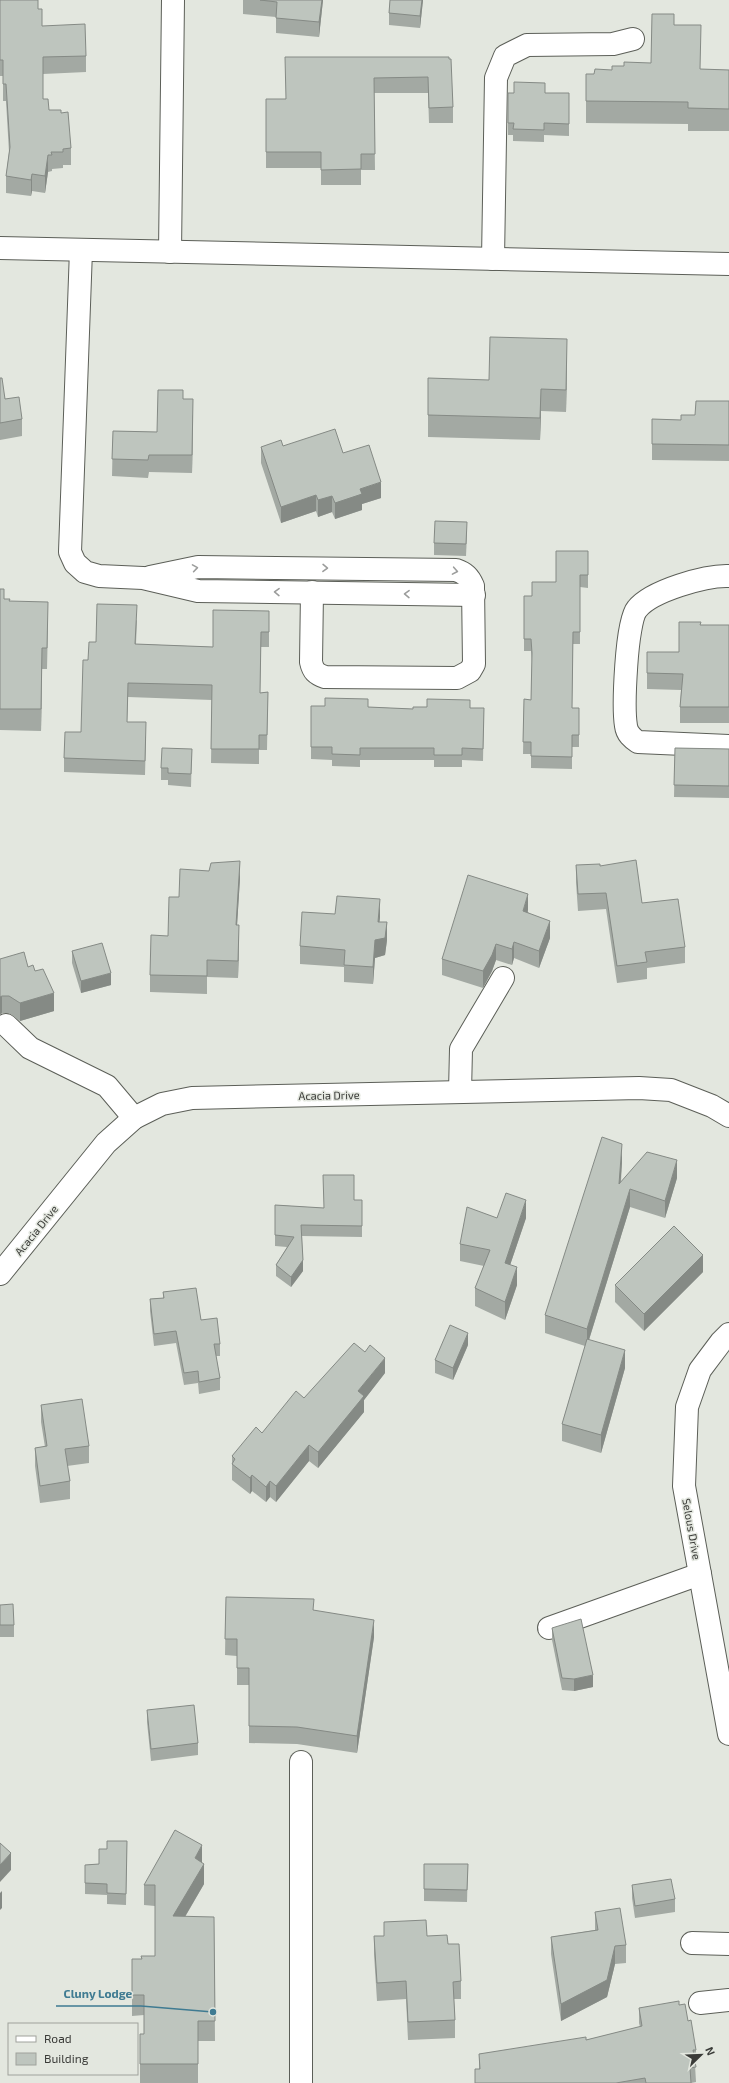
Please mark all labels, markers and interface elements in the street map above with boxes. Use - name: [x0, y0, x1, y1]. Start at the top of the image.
- one-way arrow: [192, 564, 198, 573]
- one-way arrow: [322, 564, 328, 572]
- one-way arrow: [452, 566, 458, 575]
- one-way arrow: [274, 588, 280, 596]
- one-way arrow: [404, 590, 410, 598]
- street label: Acacia Drive: [298, 1088, 360, 1102]
- street label: Acacia Drive: [12, 1202, 60, 1258]
- street label: Selous Drive: [680, 1497, 704, 1561]
- callout: Cluny Lodge: [56, 1982, 141, 2006]
- text: Cluny Lodge: [64, 1986, 133, 2001]
- legend: [8, 2023, 138, 2075]
- text: Road: [44, 2031, 72, 2045]
- north arrow: [681, 2035, 721, 2075]
- text: N: [703, 2045, 718, 2057]
- text: Building: [44, 2051, 89, 2065]

